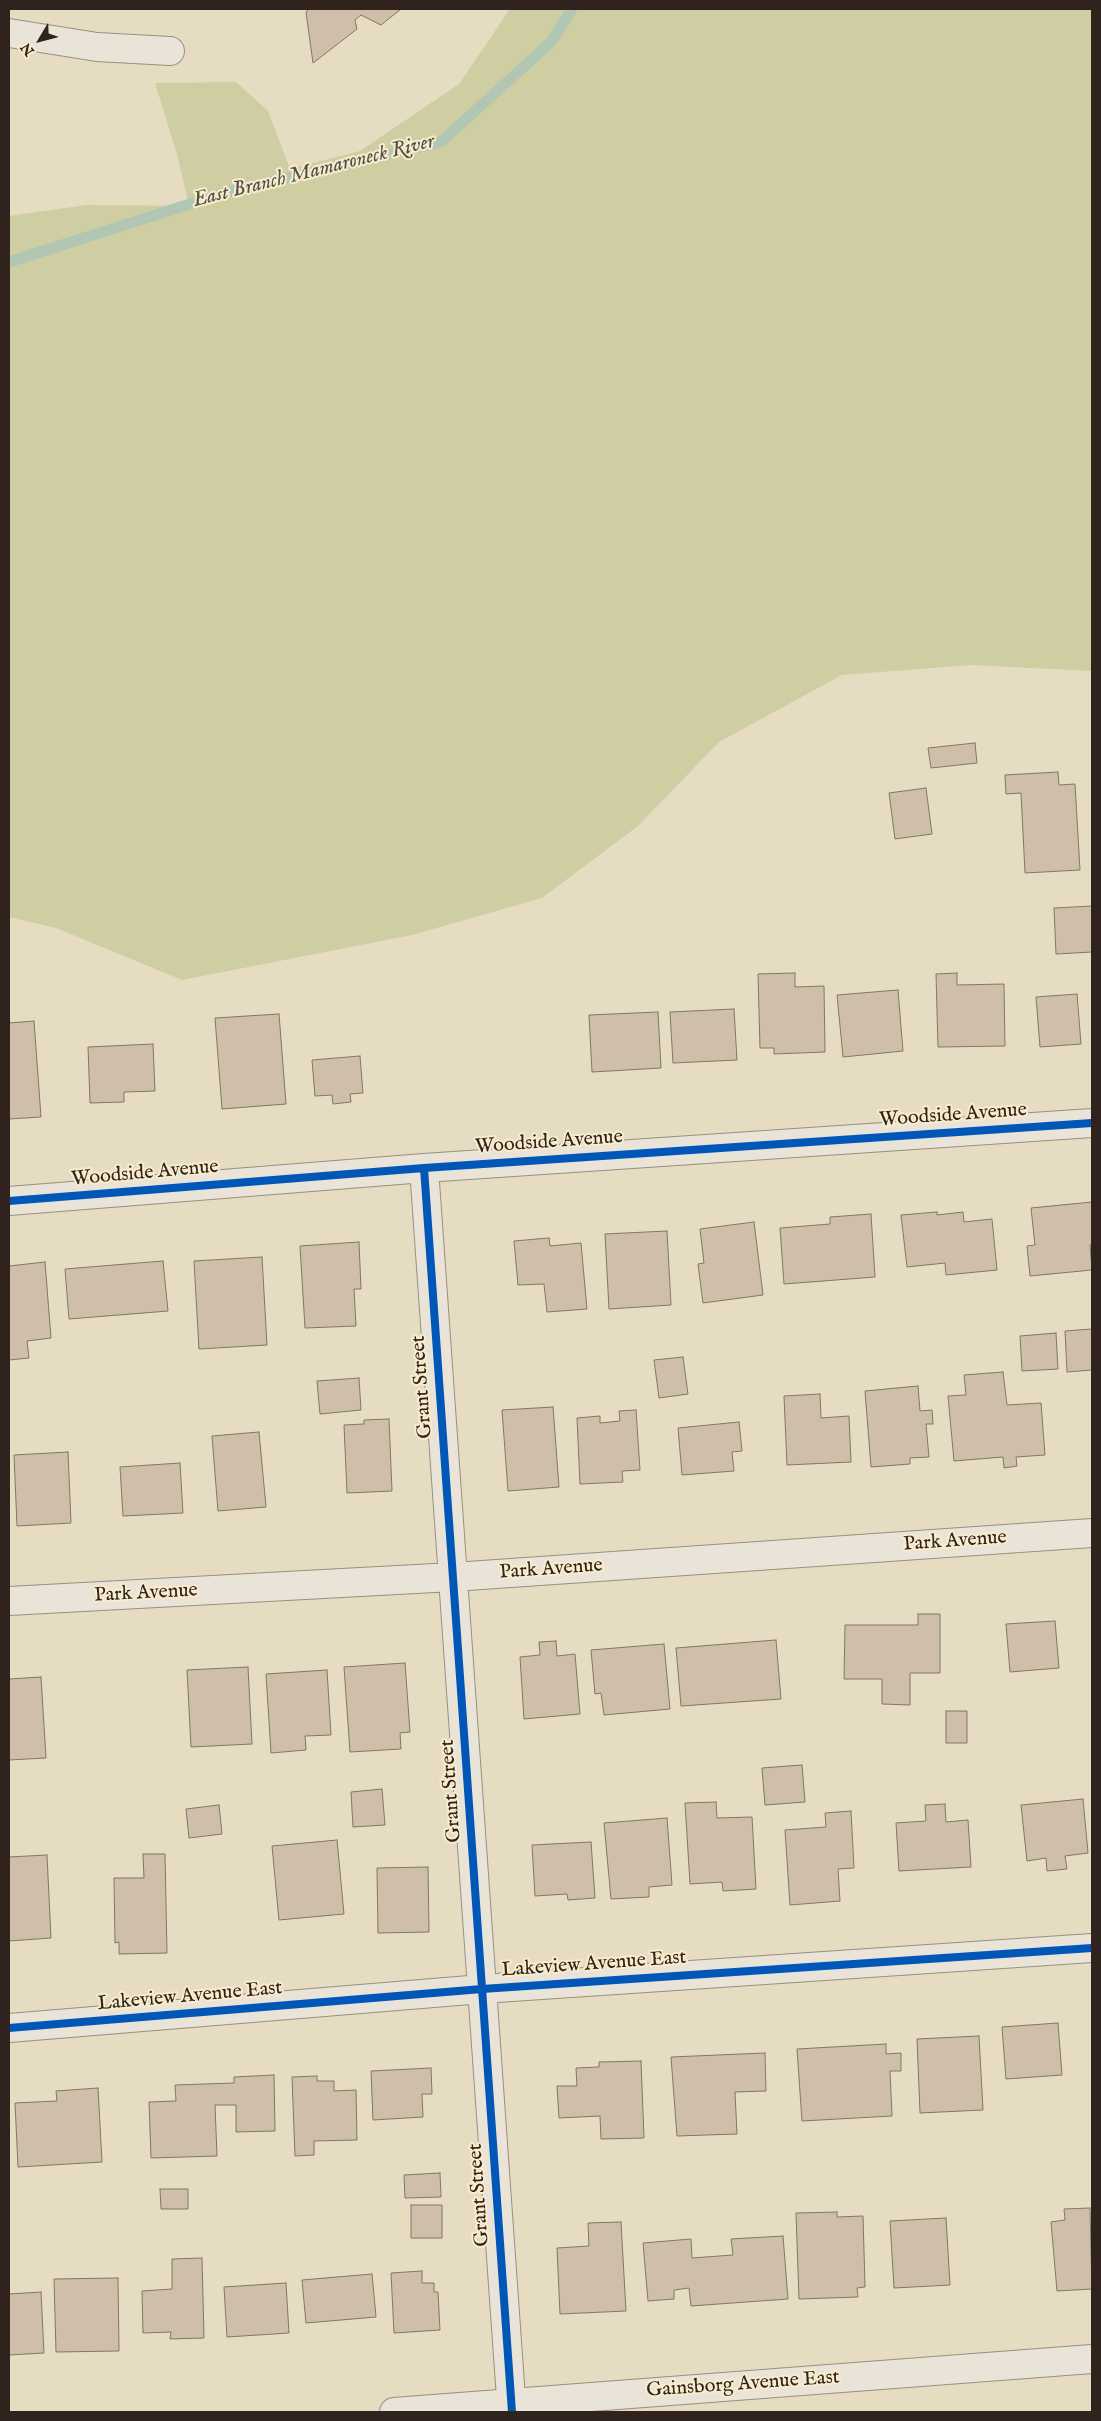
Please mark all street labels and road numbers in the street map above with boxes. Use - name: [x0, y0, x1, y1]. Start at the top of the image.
- street label: Woodside Avenue: [878, 1099, 1028, 1133]
- street label: Woodside Avenue: [474, 1126, 624, 1160]
- street label: Woodside Avenue: [70, 1156, 220, 1192]
- street label: Grant Street: [407, 1335, 439, 1439]
- street label: Park Avenue: [903, 1526, 1007, 1558]
- street label: Park Avenue: [499, 1554, 603, 1586]
- street label: Park Avenue: [94, 1579, 198, 1609]
- street label: Grant Street: [436, 1739, 468, 1843]
- street label: Lakeview Avenue East: [501, 1947, 687, 1983]
- street label: Lakeview Avenue East: [97, 1977, 283, 2017]
- street label: Grant Street: [464, 2143, 496, 2247]
- street label: Gainsborg Avenue East: [646, 2366, 840, 2404]

